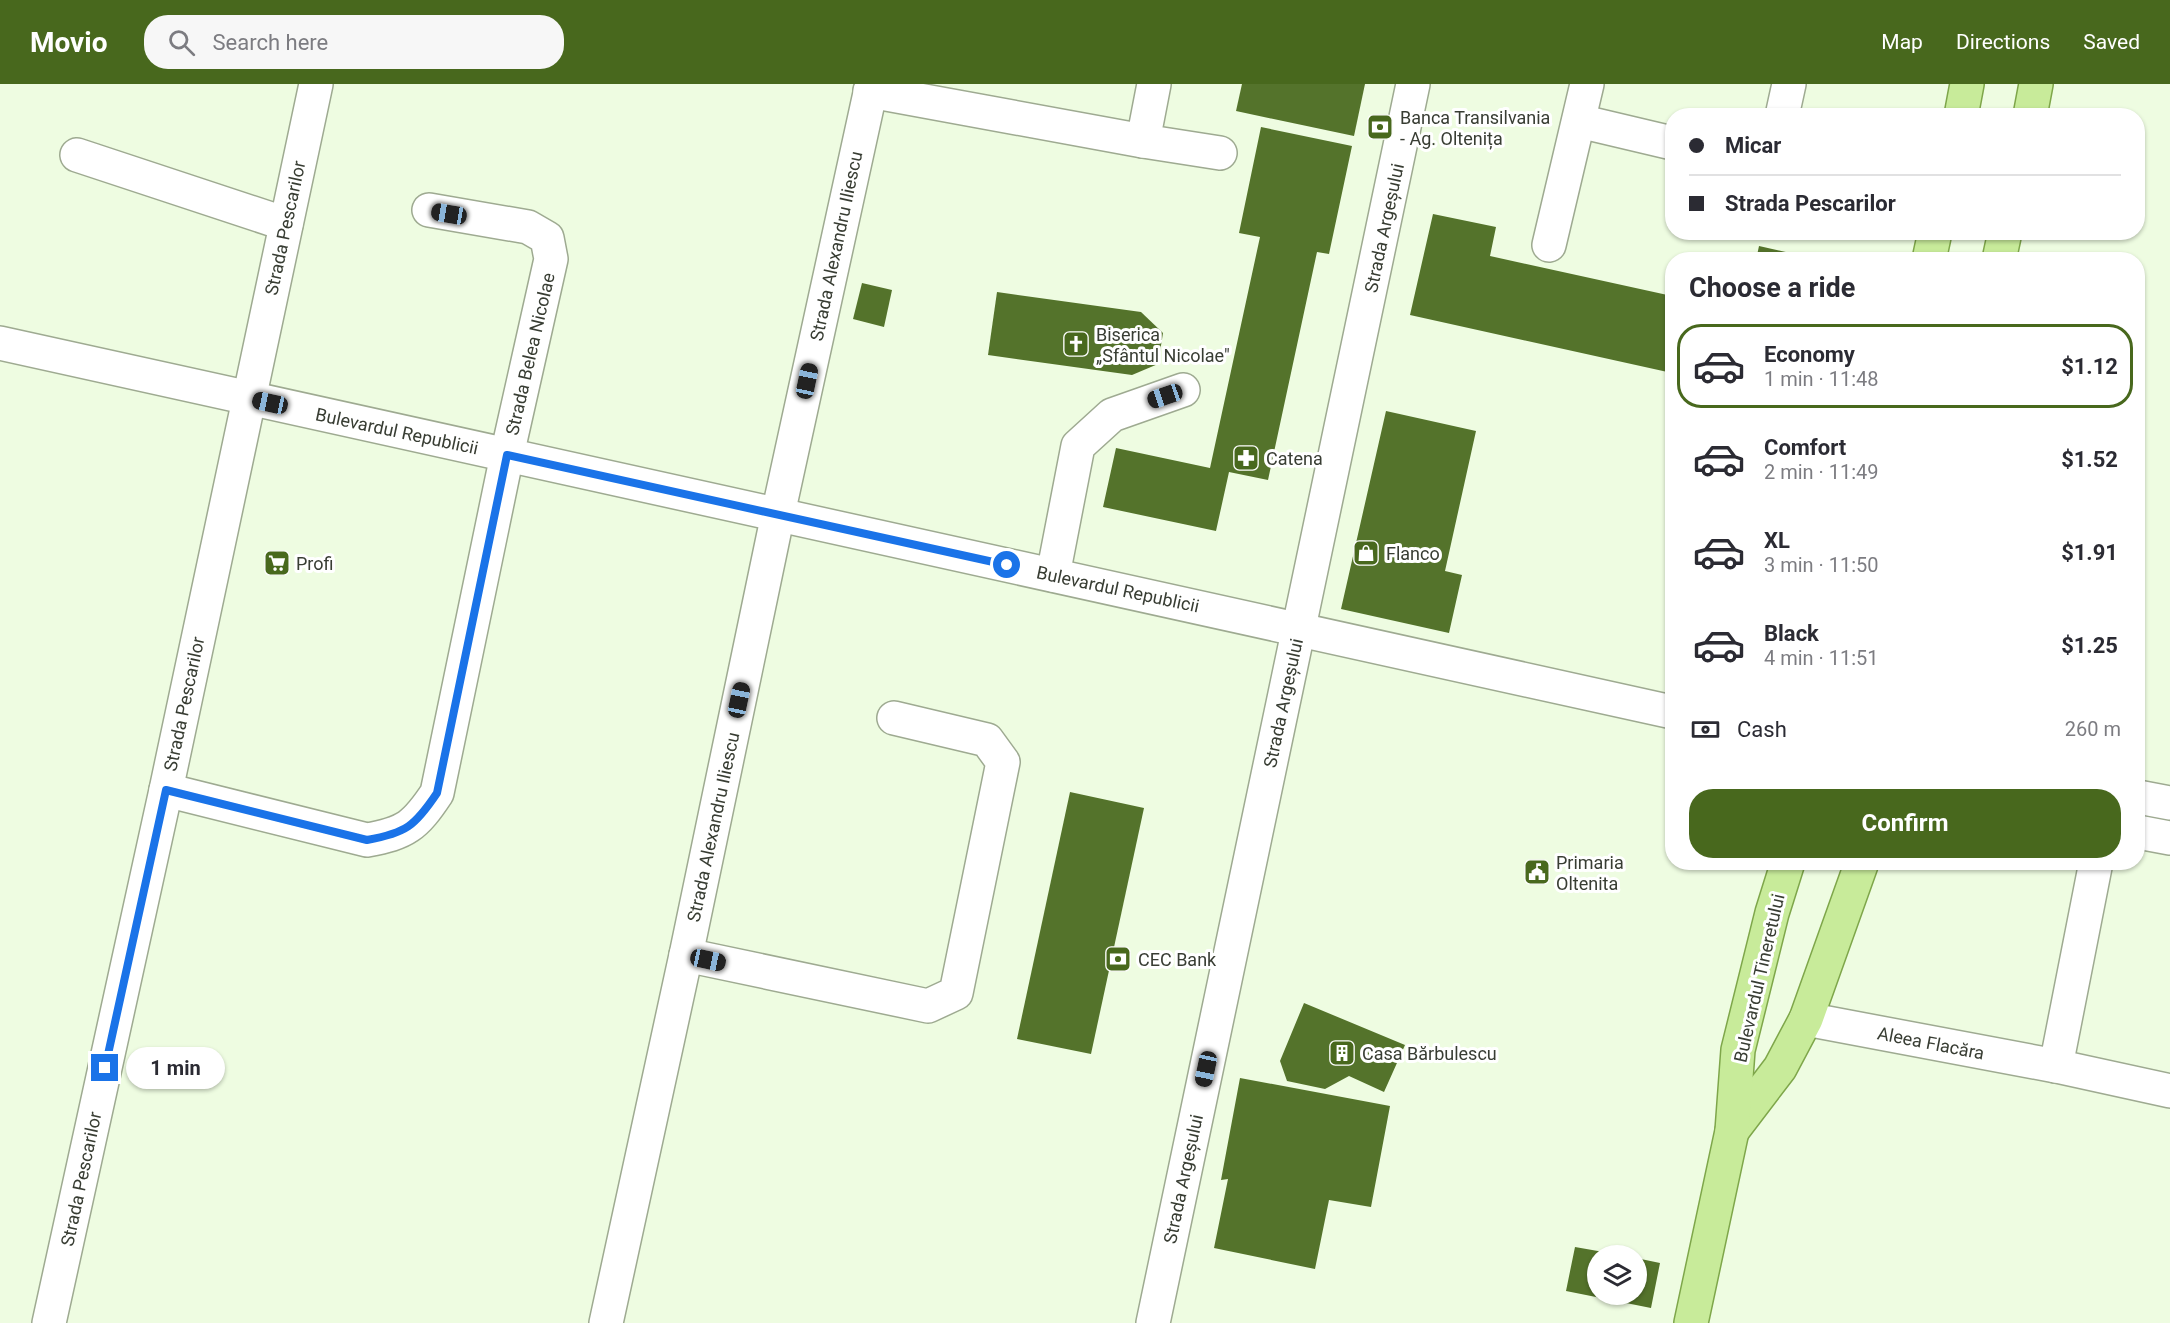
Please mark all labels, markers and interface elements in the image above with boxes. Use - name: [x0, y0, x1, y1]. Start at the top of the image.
- search box: [144, 15, 564, 69]
- text: Movio: [30, 26, 108, 59]
- icon: search: [165, 26, 198, 59]
- text: Search here: [213, 30, 328, 55]
- text: Map: [1881, 30, 1923, 54]
- text: Directions: [1956, 30, 2050, 54]
- text: Saved: [2083, 30, 2140, 54]
- place label: Banca Transilvania - Ag. Oltenița: [1400, 107, 1550, 150]
- bank icon: Banca Transilvania - Ag. Oltenița: [1365, 112, 1395, 142]
- text: Micar: [1725, 133, 1781, 158]
- street label: Strada Alexandru Iliescu: [806, 149, 866, 343]
- street label: Strada Pescarilor: [260, 159, 310, 297]
- street label: Strada Argeșului: [1360, 161, 1409, 295]
- text: Strada Pescarilor: [1725, 191, 1896, 216]
- car: [430, 202, 468, 226]
- street label: Strada Belea Nicolae: [501, 271, 559, 437]
- text: Choose a ride: [1689, 272, 1855, 304]
- place label: Biserica „Sfântul Nicolae": [1096, 324, 1230, 366]
- church icon: Biserica „Sfântul Nicolae": [1061, 329, 1091, 359]
- icon: car: [1692, 339, 1746, 393]
- text: Economy: [1764, 342, 1855, 367]
- text: $1.12: [2061, 354, 2118, 379]
- car: [794, 362, 820, 400]
- text: 1 min · 11:48: [1764, 367, 1879, 391]
- car: [1145, 382, 1185, 410]
- car: [251, 390, 289, 416]
- street label: Bulevardul Republicii: [314, 403, 480, 459]
- icon: car: [1692, 432, 1746, 486]
- text: Comfort: [1764, 435, 1846, 460]
- pharmacy icon: Catena: [1231, 443, 1261, 473]
- text: $1.52: [2061, 447, 2118, 472]
- place label: Catena: [1266, 448, 1323, 469]
- text: 2 min · 11:49: [1764, 460, 1879, 484]
- icon: car: [1692, 525, 1746, 579]
- text: XL: [1764, 528, 1790, 553]
- shop icon: Flanco: [1351, 538, 1381, 568]
- text: $1.91: [2061, 540, 2118, 565]
- place label: Flanco: [1386, 543, 1440, 564]
- supermarket icon: Profi: [262, 548, 292, 578]
- route start: [993, 551, 1020, 578]
- place label: Profi: [296, 553, 334, 574]
- text: 3 min · 11:50: [1764, 553, 1879, 577]
- street label: Bulevardul Republicii: [1035, 561, 1201, 617]
- icon: car: [1692, 618, 1746, 672]
- text: Black: [1764, 621, 1819, 646]
- text: $1.25: [2061, 633, 2118, 658]
- street label: Strada Pescarilor: [159, 635, 209, 773]
- street label: Strada Argeșului: [1259, 636, 1308, 770]
- text: 4 min · 11:51: [1764, 646, 1879, 670]
- car: [726, 681, 752, 719]
- icon: cash: [1689, 713, 1722, 746]
- text: Cash: [1737, 717, 1787, 742]
- text: 260 m: [2065, 717, 2121, 741]
- street label: Strada Alexandru Iliescu: [683, 730, 743, 924]
- button: Confirm: [1689, 789, 2121, 858]
- place label: Primaria Oltenita: [1556, 852, 1624, 894]
- public building icon: Primaria Oltenita: [1522, 857, 1552, 887]
- street label: Bulevardul Tineretului: [1729, 892, 1789, 1064]
- bank icon: CEC Bank: [1103, 944, 1133, 974]
- car: [689, 947, 727, 973]
- place label: CEC Bank: [1138, 949, 1217, 970]
- street label: Aleea Flacăra: [1876, 1022, 1986, 1064]
- building icon: Casa Bărbulescu: [1327, 1038, 1357, 1068]
- place label: Casa Bărbulescu: [1362, 1043, 1497, 1064]
- callout: 1 min: [126, 1047, 225, 1089]
- car: [1193, 1050, 1219, 1088]
- route end: [91, 1054, 118, 1081]
- text: 1 min: [150, 1056, 201, 1080]
- street label: Strada Pescarilor: [56, 1110, 106, 1248]
- street label: Strada Argeșului: [1159, 1112, 1208, 1246]
- map controls: [1587, 1245, 1647, 1305]
- button: layers: [1587, 1245, 1647, 1305]

